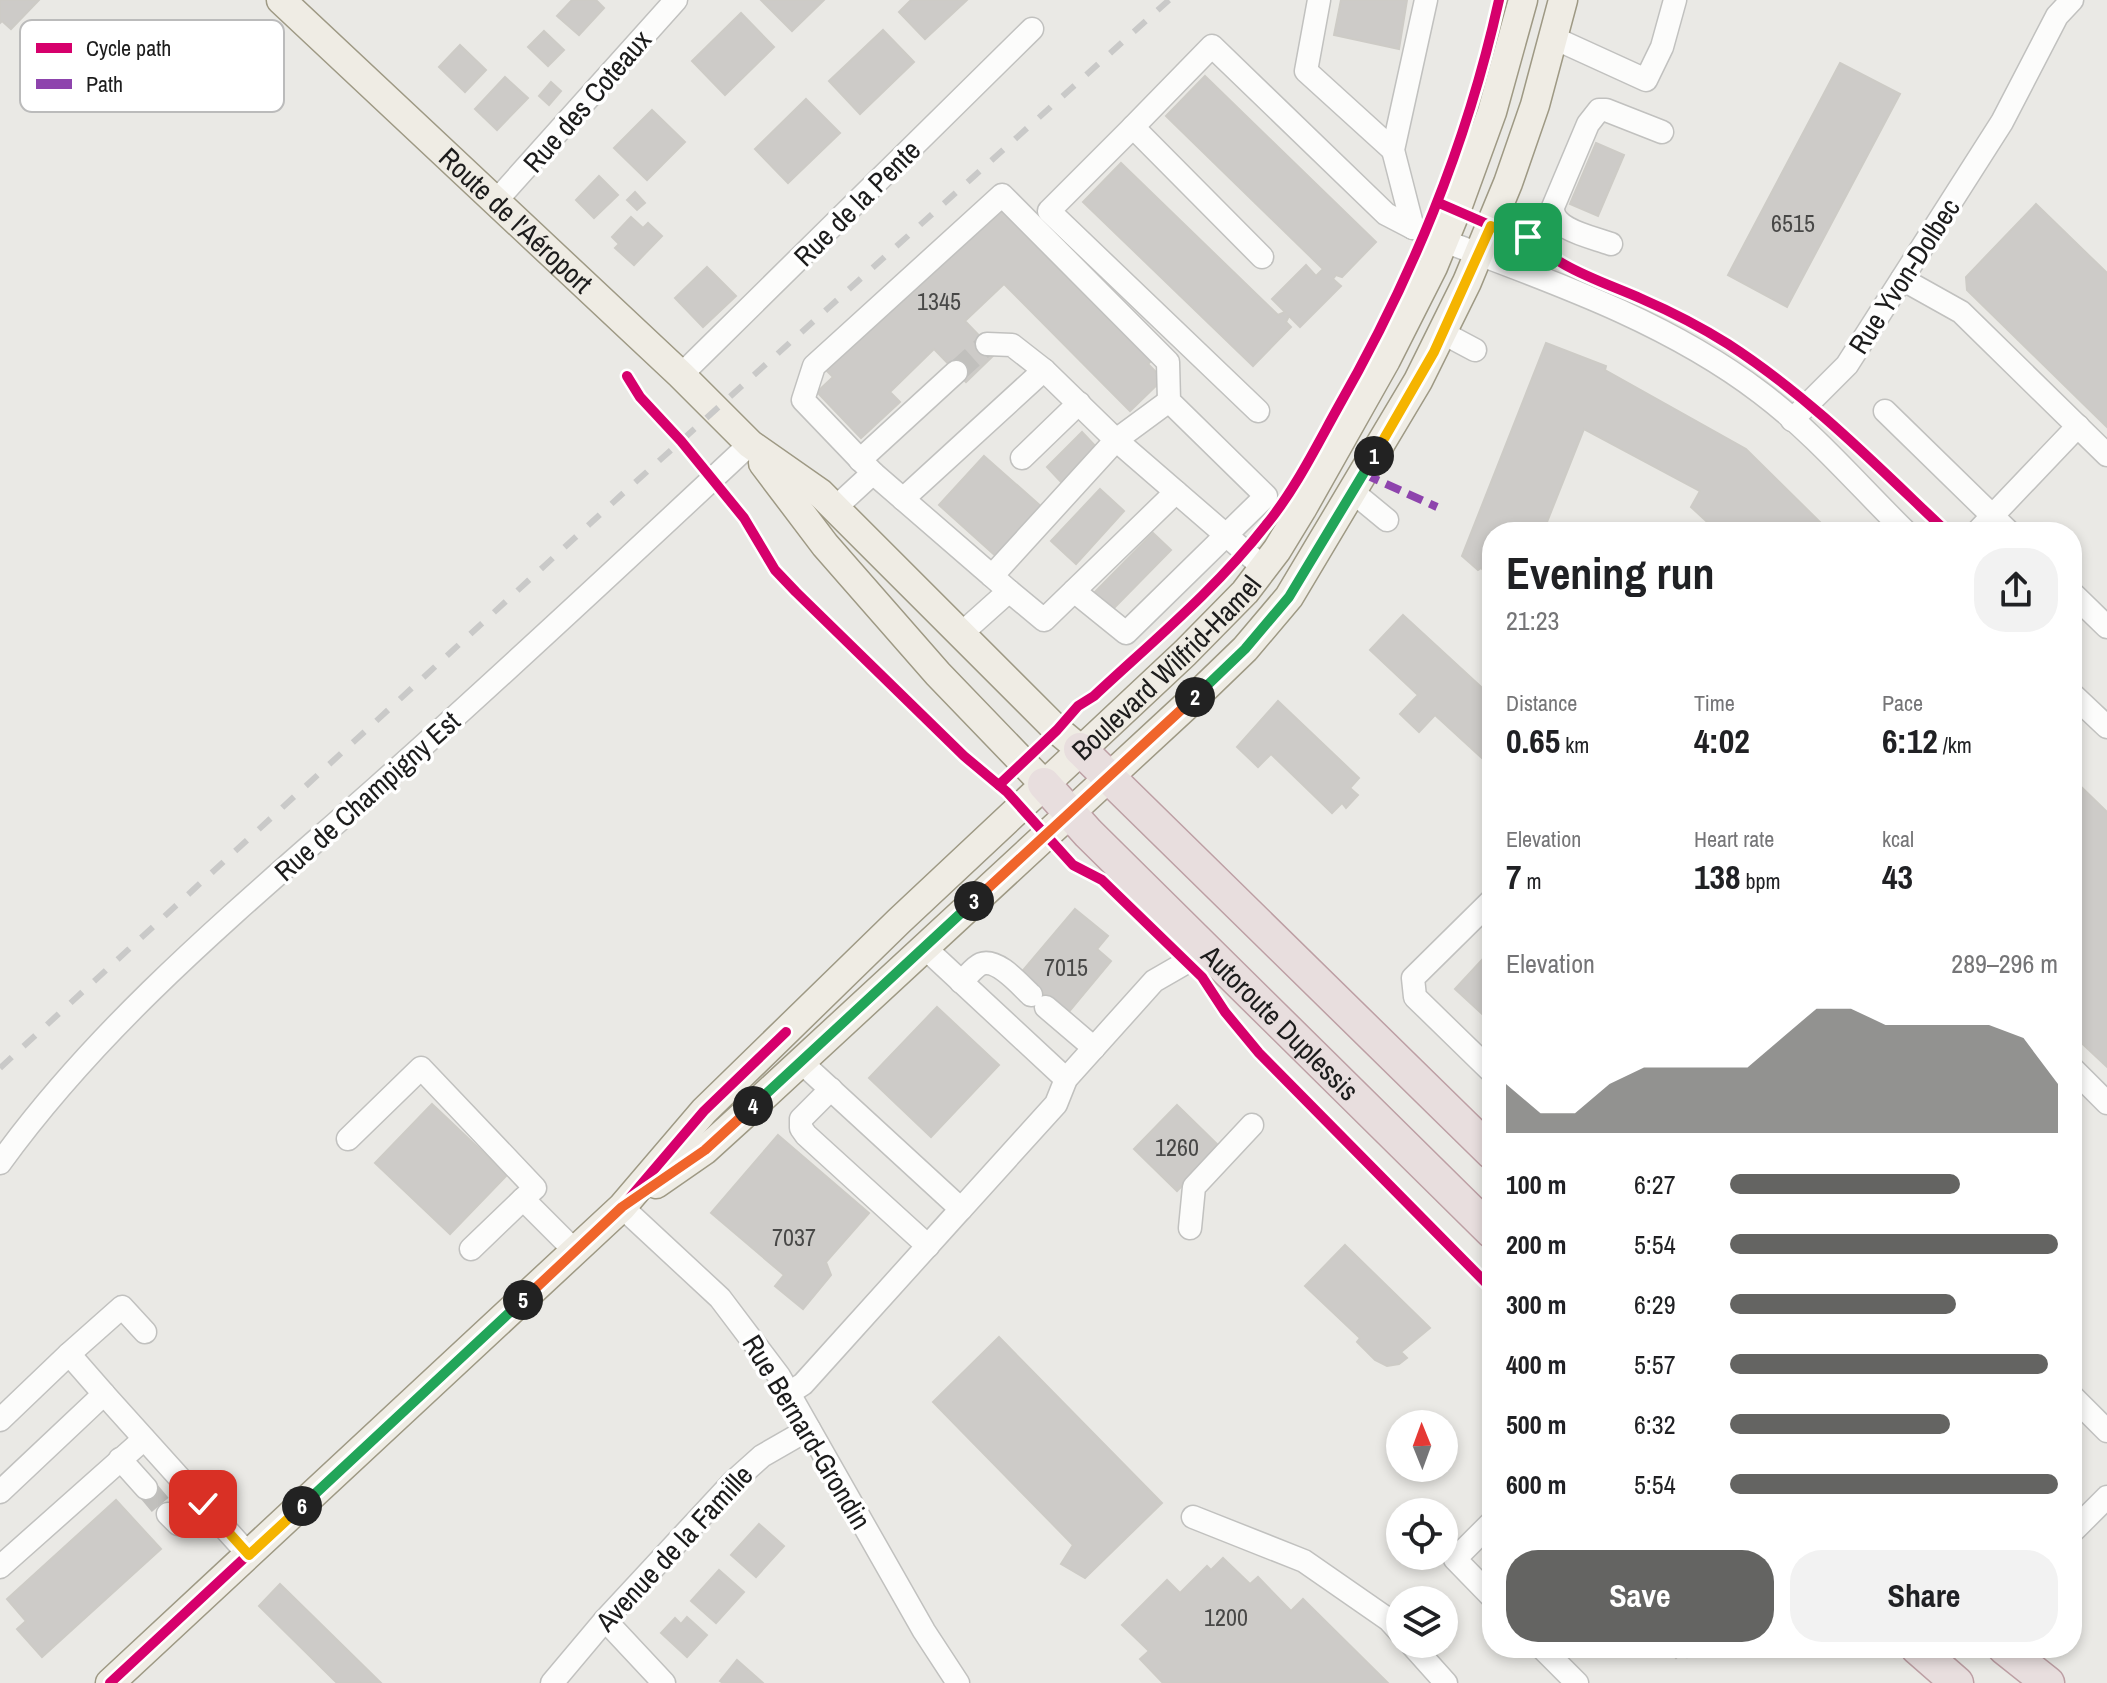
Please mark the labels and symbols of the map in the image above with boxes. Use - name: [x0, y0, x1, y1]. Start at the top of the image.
- legend: [20, 20, 284, 112]
- street label: Rue des Coteaux: [514, 21, 660, 180]
- text: Cycle path: [86, 33, 171, 63]
- text: Path: [86, 69, 123, 99]
- street label: Rue de la Pente: [785, 131, 929, 275]
- street label: Route de l'Aéroport: [431, 139, 601, 302]
- street label: Rue Yvon-Dolbec: [1840, 191, 1968, 361]
- pin: [1494, 203, 1562, 271]
- house number: 6515: [1771, 207, 1815, 239]
- house number: 1345: [917, 285, 961, 317]
- pin: 1: [1354, 436, 1394, 476]
- street label: Boulevard Wilfrid-Hamel: [1064, 568, 1270, 769]
- pin: 2: [1175, 677, 1215, 717]
- street label: Rue de Champigny Est: [266, 702, 468, 890]
- pin: 3: [954, 881, 994, 921]
- street label: Autoroute Duplessis: [1193, 936, 1367, 1109]
- house number: 7015: [1044, 951, 1088, 983]
- pin: 4: [733, 1086, 773, 1126]
- house number: 1260: [1155, 1131, 1199, 1163]
- house number: 7037: [772, 1221, 816, 1253]
- pin: 5: [503, 1280, 543, 1320]
- street label: Rue Bernard-Grondin: [734, 1328, 880, 1536]
- north arrow: [1386, 1410, 1458, 1482]
- street label: Avenue de la Famille: [586, 1457, 761, 1640]
- pin: [169, 1470, 237, 1538]
- pin: 6: [282, 1486, 322, 1526]
- house number: 1200: [1204, 1601, 1248, 1633]

